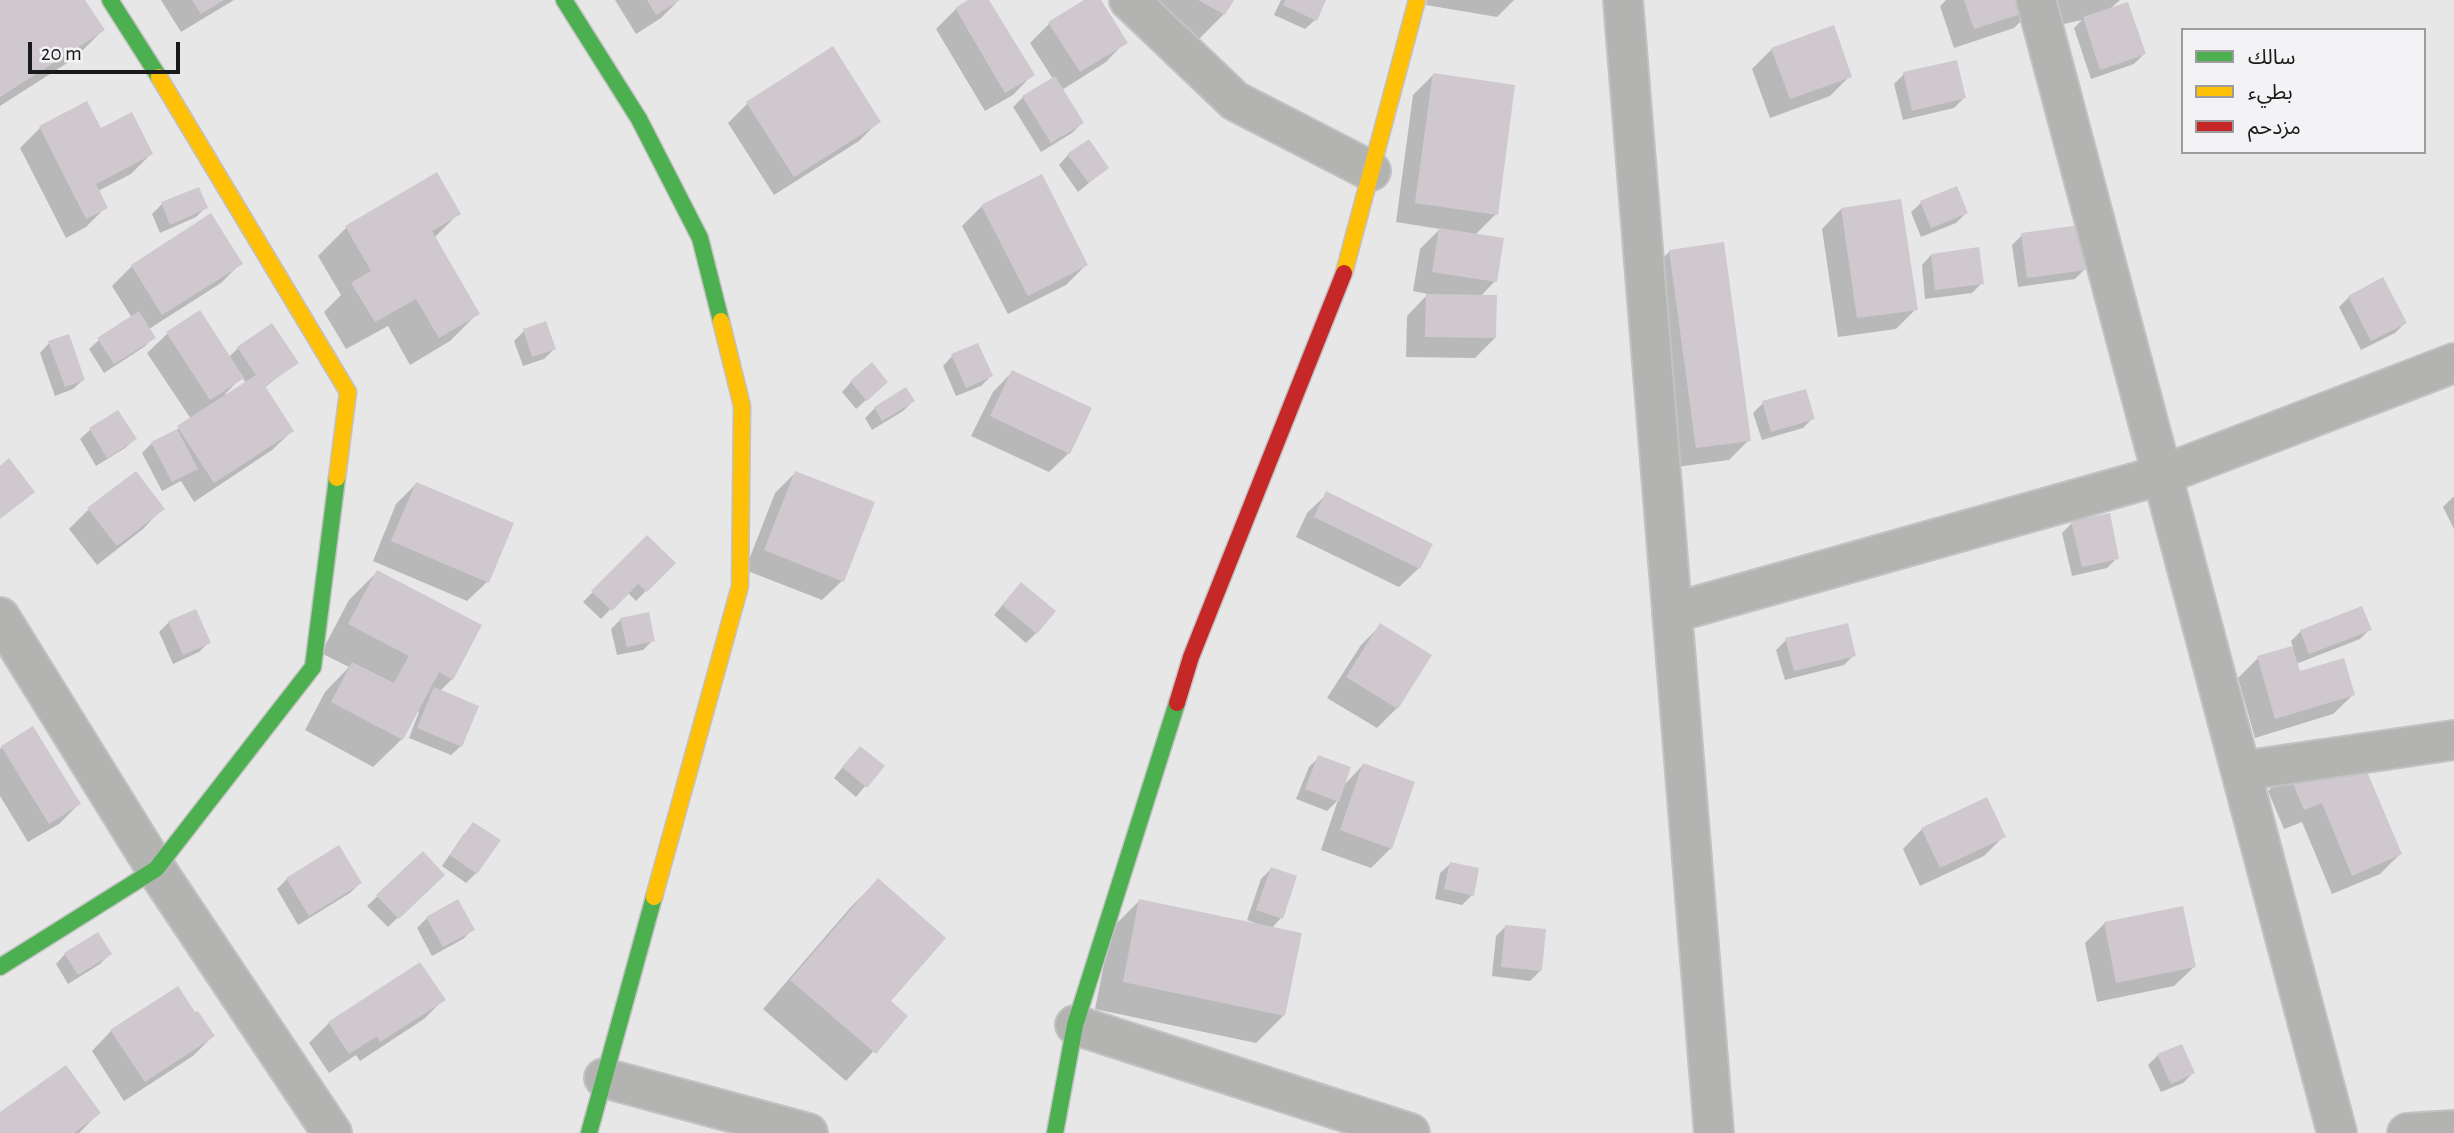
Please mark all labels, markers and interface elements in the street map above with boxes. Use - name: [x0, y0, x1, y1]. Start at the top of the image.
- scale bar: [32, 28, 184, 72]
- legend: [2181, 28, 2426, 154]
- text: 20 m: [41, 43, 82, 64]
- text: سالك: [2248, 47, 2295, 68]
- text: بطيء: [2248, 82, 2293, 103]
- text: مزدحم: [2248, 117, 2301, 138]

